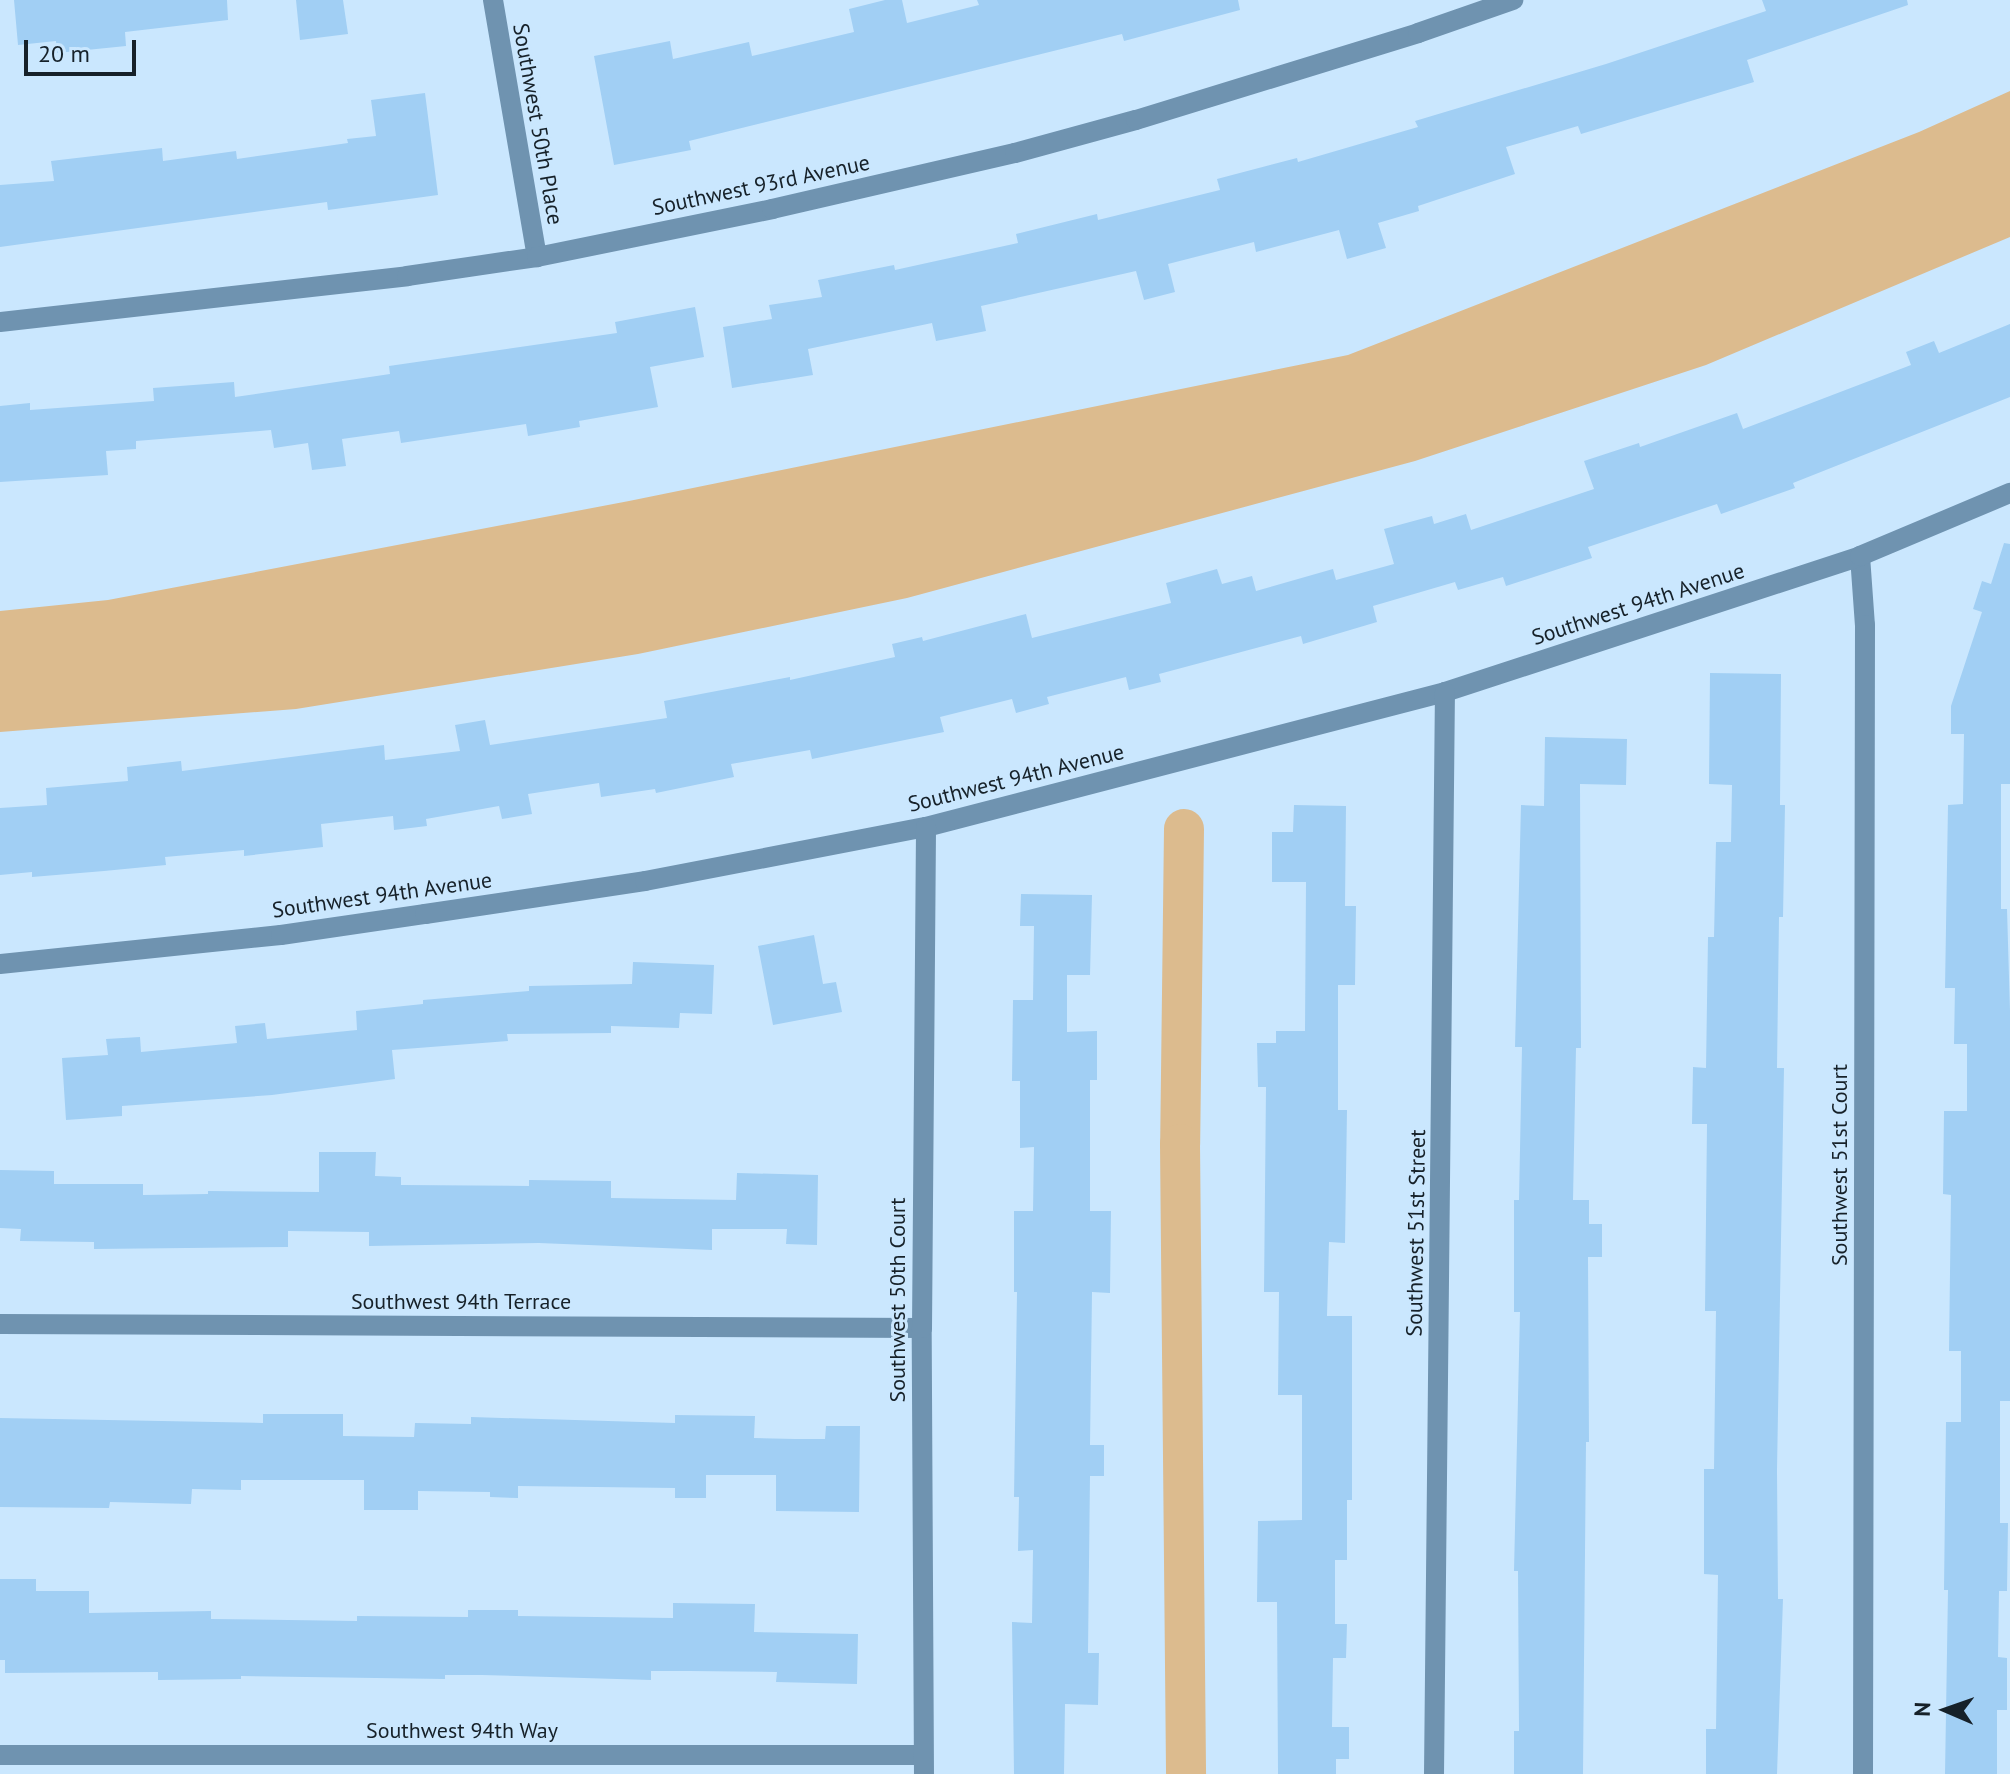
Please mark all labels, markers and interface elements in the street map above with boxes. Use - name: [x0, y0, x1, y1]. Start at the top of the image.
- street label: Southwest 50th Place: [507, 21, 569, 227]
- scale bar: [28, 24, 140, 74]
- text: 20 m: [38, 38, 90, 69]
- street label: Southwest 93rd Avenue: [649, 149, 873, 221]
- street label: Southwest 94th Avenue: [1528, 557, 1748, 651]
- street label: Southwest 94th Avenue: [905, 738, 1127, 818]
- street label: Southwest 94th Avenue: [270, 866, 494, 924]
- street label: Southwest 51st Court: [1827, 1064, 1853, 1266]
- street label: Southwest 51st Street: [1401, 1129, 1431, 1337]
- street label: Southwest 50th Court: [885, 1198, 911, 1402]
- street label: Southwest 94th Terrace: [351, 1289, 571, 1315]
- north arrow: [1906, 1670, 1986, 1750]
- text: N: [1908, 1701, 1936, 1717]
- street label: Southwest 94th Way: [366, 1718, 558, 1744]

